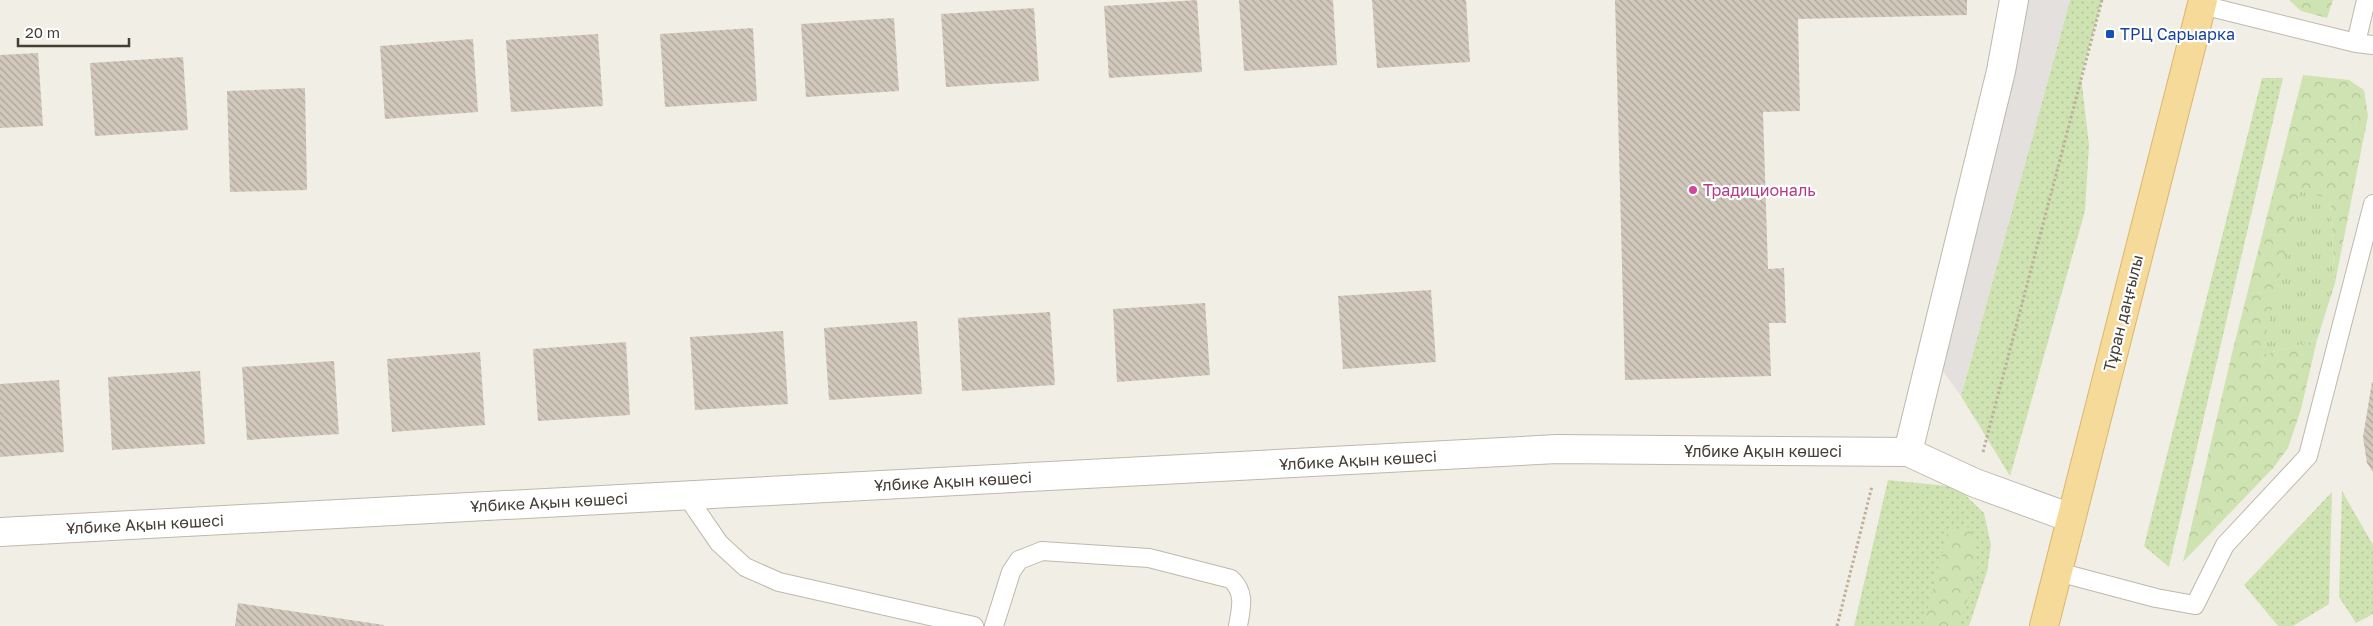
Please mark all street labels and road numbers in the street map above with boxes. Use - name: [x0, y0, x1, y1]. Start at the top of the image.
- street label: Тұран даңғылы: [2099, 253, 2147, 373]
- street label: Ұлбике Ақын көшесі: [1684, 441, 1842, 461]
- street label: Ұлбике Ақын көшесі: [1278, 446, 1438, 474]
- street label: Ұлбике Ақын көшесі: [873, 467, 1033, 495]
- street label: Ұлбике Ақын көшесі: [469, 488, 629, 516]
- street label: Ұлбике Ақын көшесі: [65, 510, 225, 538]

